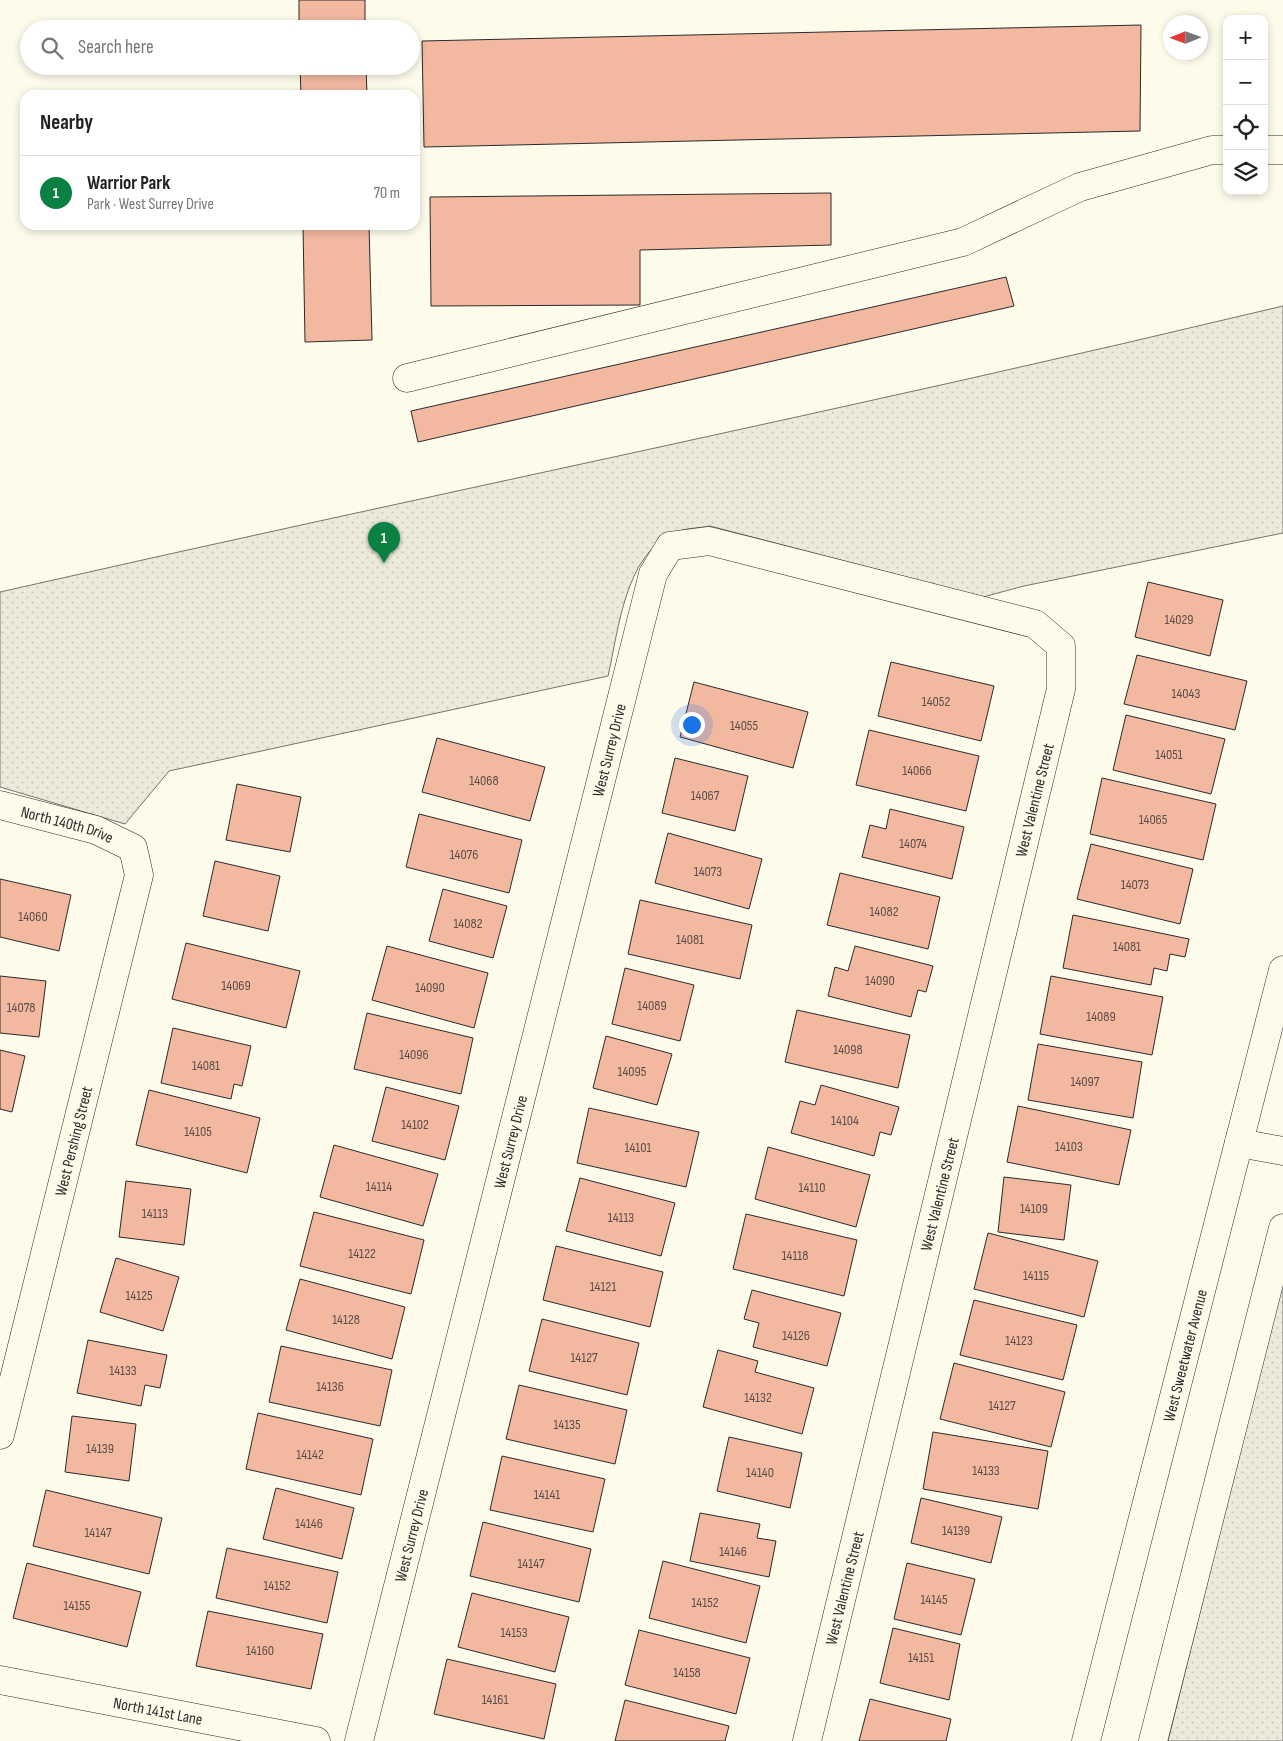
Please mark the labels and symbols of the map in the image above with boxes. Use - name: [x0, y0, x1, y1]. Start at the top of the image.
- north arrow: [1163, 15, 1208, 60]
- pin: 1: [368, 522, 400, 563]
- house number: 14029: [1165, 611, 1193, 628]
- house number: 14043: [1172, 685, 1201, 702]
- house number: 14052: [922, 693, 950, 710]
- street label: West Surrey Drive: [589, 702, 631, 799]
- your location: [679, 712, 705, 738]
- house number: 14055: [730, 717, 758, 734]
- street label: West Valentine Street: [1012, 741, 1059, 859]
- house number: 14051: [1155, 746, 1183, 763]
- house number: 14066: [902, 762, 932, 779]
- house number: 14068: [469, 772, 499, 789]
- house number: 14067: [691, 787, 720, 804]
- street label: North 140th Drive: [19, 803, 116, 848]
- house number: 14065: [1139, 811, 1168, 828]
- house number: 14074: [899, 835, 927, 852]
- house number: 14076: [450, 846, 478, 863]
- house number: 14073: [694, 863, 722, 880]
- house number: 14073: [1121, 876, 1149, 893]
- house number: 14082: [869, 903, 899, 920]
- house number: 14060: [18, 908, 48, 925]
- house number: 14082: [453, 915, 483, 932]
- house number: 14081: [676, 931, 704, 948]
- house number: 14081: [1113, 938, 1141, 955]
- house number: 14090: [865, 972, 895, 989]
- house number: 14069: [221, 977, 251, 994]
- house number: 14090: [415, 979, 445, 996]
- house number: 14089: [637, 997, 667, 1014]
- house number: 14078: [7, 999, 35, 1016]
- house number: 14089: [1086, 1008, 1116, 1025]
- house number: 14098: [833, 1041, 863, 1058]
- house number: 14096: [399, 1046, 429, 1063]
- house number: 14081: [192, 1057, 220, 1074]
- house number: 14095: [618, 1063, 647, 1080]
- house number: 14097: [1071, 1073, 1100, 1090]
- street label: West Pershing Street: [52, 1084, 97, 1198]
- street label: West Surrey Drive: [491, 1094, 532, 1191]
- house number: 14104: [831, 1112, 859, 1129]
- house number: 14102: [401, 1116, 429, 1133]
- house number: 14105: [184, 1123, 212, 1140]
- street label: West Valentine Street: [917, 1135, 964, 1253]
- house number: 14103: [1055, 1138, 1083, 1155]
- house number: 14101: [625, 1139, 652, 1156]
- house number: 14114: [366, 1178, 392, 1195]
- house number: 14110: [799, 1179, 825, 1196]
- house number: 14109: [1020, 1200, 1048, 1217]
- house number: 14113: [142, 1205, 168, 1222]
- house number: 14113: [608, 1209, 634, 1226]
- house number: 14122: [348, 1245, 376, 1262]
- house number: 14118: [782, 1247, 808, 1264]
- house number: 14115: [1023, 1267, 1049, 1284]
- house number: 14121: [590, 1278, 616, 1295]
- house number: 14125: [125, 1287, 153, 1304]
- street label: West Sweetwater Avenue: [1160, 1288, 1212, 1424]
- house number: 14128: [332, 1311, 360, 1328]
- house number: 14126: [782, 1327, 810, 1344]
- house number: 14123: [1005, 1332, 1033, 1349]
- house number: 14127: [570, 1349, 598, 1366]
- house number: 14133: [109, 1362, 137, 1379]
- house number: 14136: [316, 1378, 344, 1395]
- house number: 14132: [744, 1389, 772, 1406]
- house number: 14127: [988, 1397, 1016, 1414]
- house number: 14135: [553, 1416, 581, 1433]
- house number: 14139: [86, 1440, 114, 1457]
- house number: 14142: [296, 1446, 324, 1463]
- house number: 14133: [972, 1462, 1000, 1479]
- house number: 14140: [746, 1464, 774, 1481]
- house number: 14141: [534, 1486, 560, 1503]
- street label: West Surrey Drive: [391, 1487, 433, 1584]
- house number: 14146: [295, 1515, 323, 1532]
- house number: 14139: [942, 1522, 970, 1539]
- house number: 14147: [84, 1524, 112, 1541]
- street label: West Valentine Street: [822, 1529, 869, 1647]
- house number: 14146: [719, 1543, 747, 1560]
- house number: 14147: [517, 1555, 545, 1572]
- house number: 14152: [263, 1577, 291, 1594]
- house number: 14145: [920, 1591, 948, 1608]
- house number: 14152: [691, 1594, 719, 1611]
- house number: 14155: [64, 1597, 91, 1614]
- house number: 14153: [500, 1624, 528, 1641]
- house number: 14160: [246, 1642, 274, 1659]
- house number: 14151: [908, 1649, 934, 1666]
- house number: 14158: [673, 1664, 701, 1681]
- house number: 14161: [482, 1691, 508, 1708]
- street label: North 141st Lane: [112, 1694, 204, 1730]

